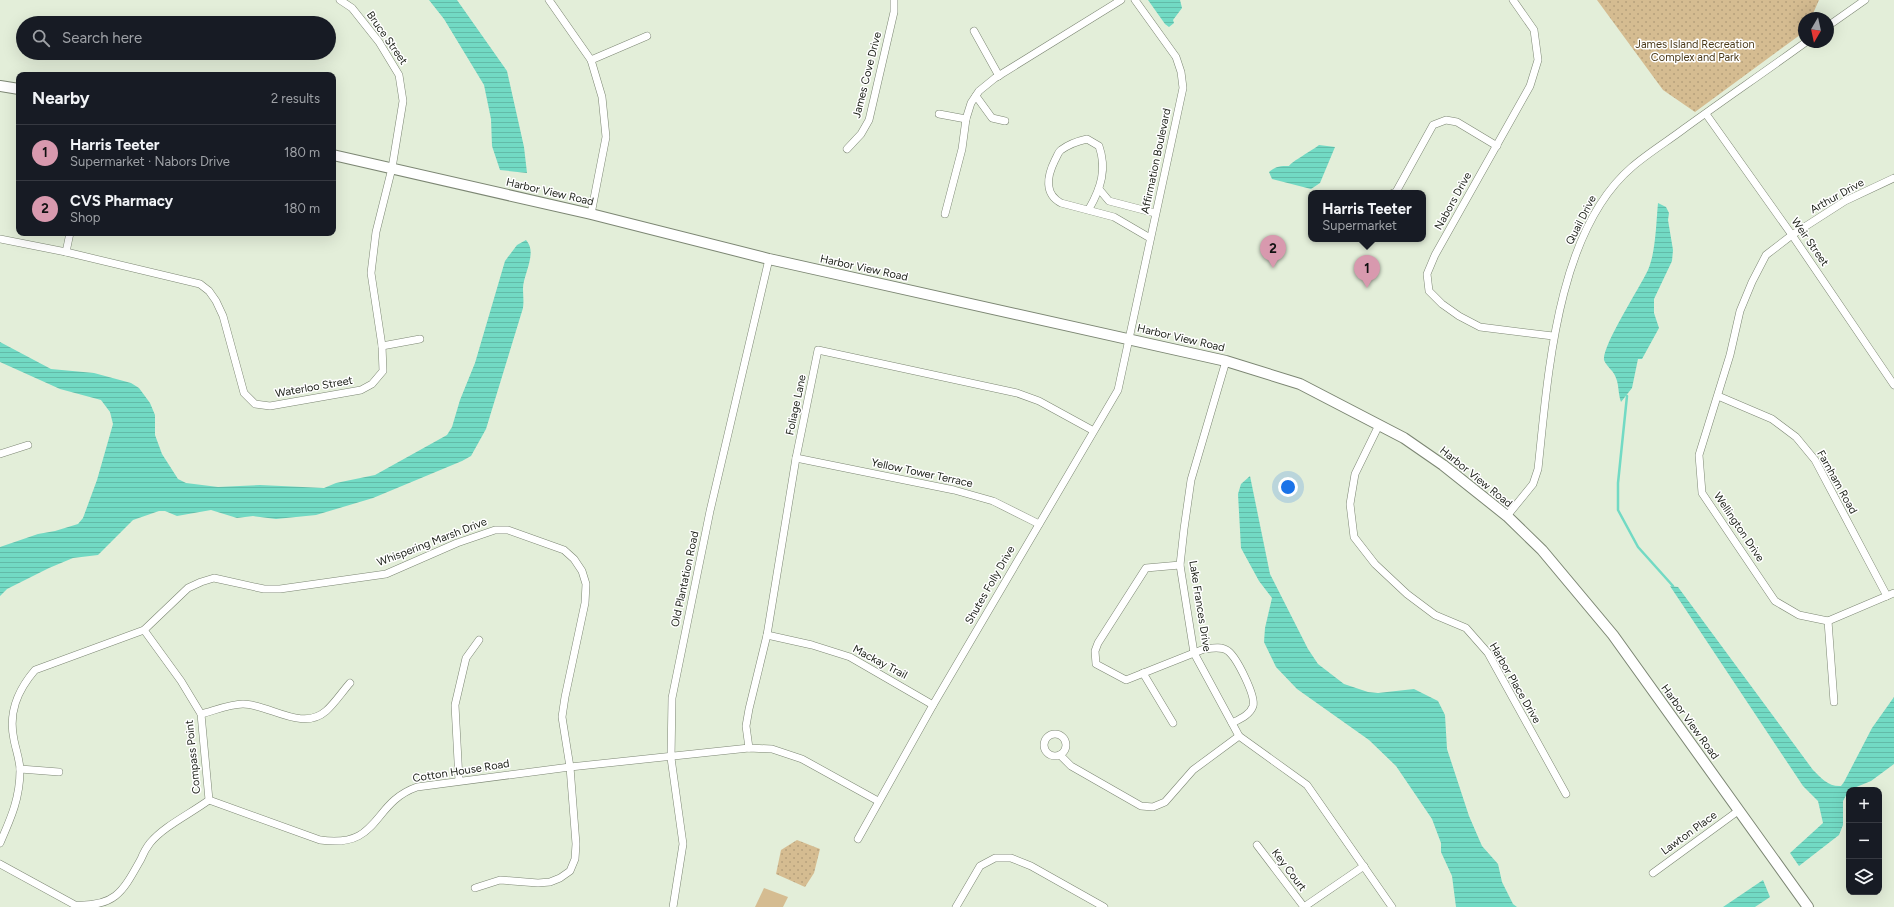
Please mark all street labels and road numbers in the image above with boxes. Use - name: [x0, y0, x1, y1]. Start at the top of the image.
- street label: Bruce Street: [364, 9, 410, 67]
- street label: James Cove Drive: [850, 31, 884, 119]
- street label: Affirmation Boulevard: [1138, 107, 1174, 215]
- street label: Nabors Drive: [1432, 170, 1474, 232]
- street label: Harbor View Road: [505, 176, 595, 208]
- street label: Arthur Drive: [1808, 176, 1866, 216]
- street label: Quail Drive: [1563, 193, 1599, 247]
- street label: Weir Street: [1789, 215, 1831, 269]
- street label: Harbor View Road: [819, 252, 909, 284]
- street label: Harbor View Road: [1136, 322, 1226, 354]
- street label: Waterloo Street: [274, 374, 354, 400]
- street label: Foliage Lane: [783, 374, 809, 436]
- street label: Harbor View Road: [1437, 444, 1515, 510]
- street label: Farnham Road: [1814, 448, 1860, 516]
- street label: Yellow Tower Terrace: [870, 456, 974, 490]
- street label: Wellington Drive: [1711, 490, 1767, 564]
- street label: Whispering Marsh Drive: [375, 515, 489, 569]
- street label: Old Plantation Road: [668, 530, 702, 628]
- street label: Shutes Folly Drive: [962, 544, 1018, 626]
- street label: Lake Frances Drive: [1186, 560, 1214, 652]
- street label: Harbor Place Drive: [1487, 640, 1543, 726]
- street label: Mackay Trail: [850, 642, 910, 682]
- street label: Harbor View Road: [1658, 682, 1722, 762]
- street label: Compass Point: [183, 719, 203, 795]
- street label: Cotton House Road: [412, 757, 510, 785]
- street label: Lawton Place: [1659, 808, 1719, 858]
- street label: Key Court: [1269, 846, 1309, 894]

